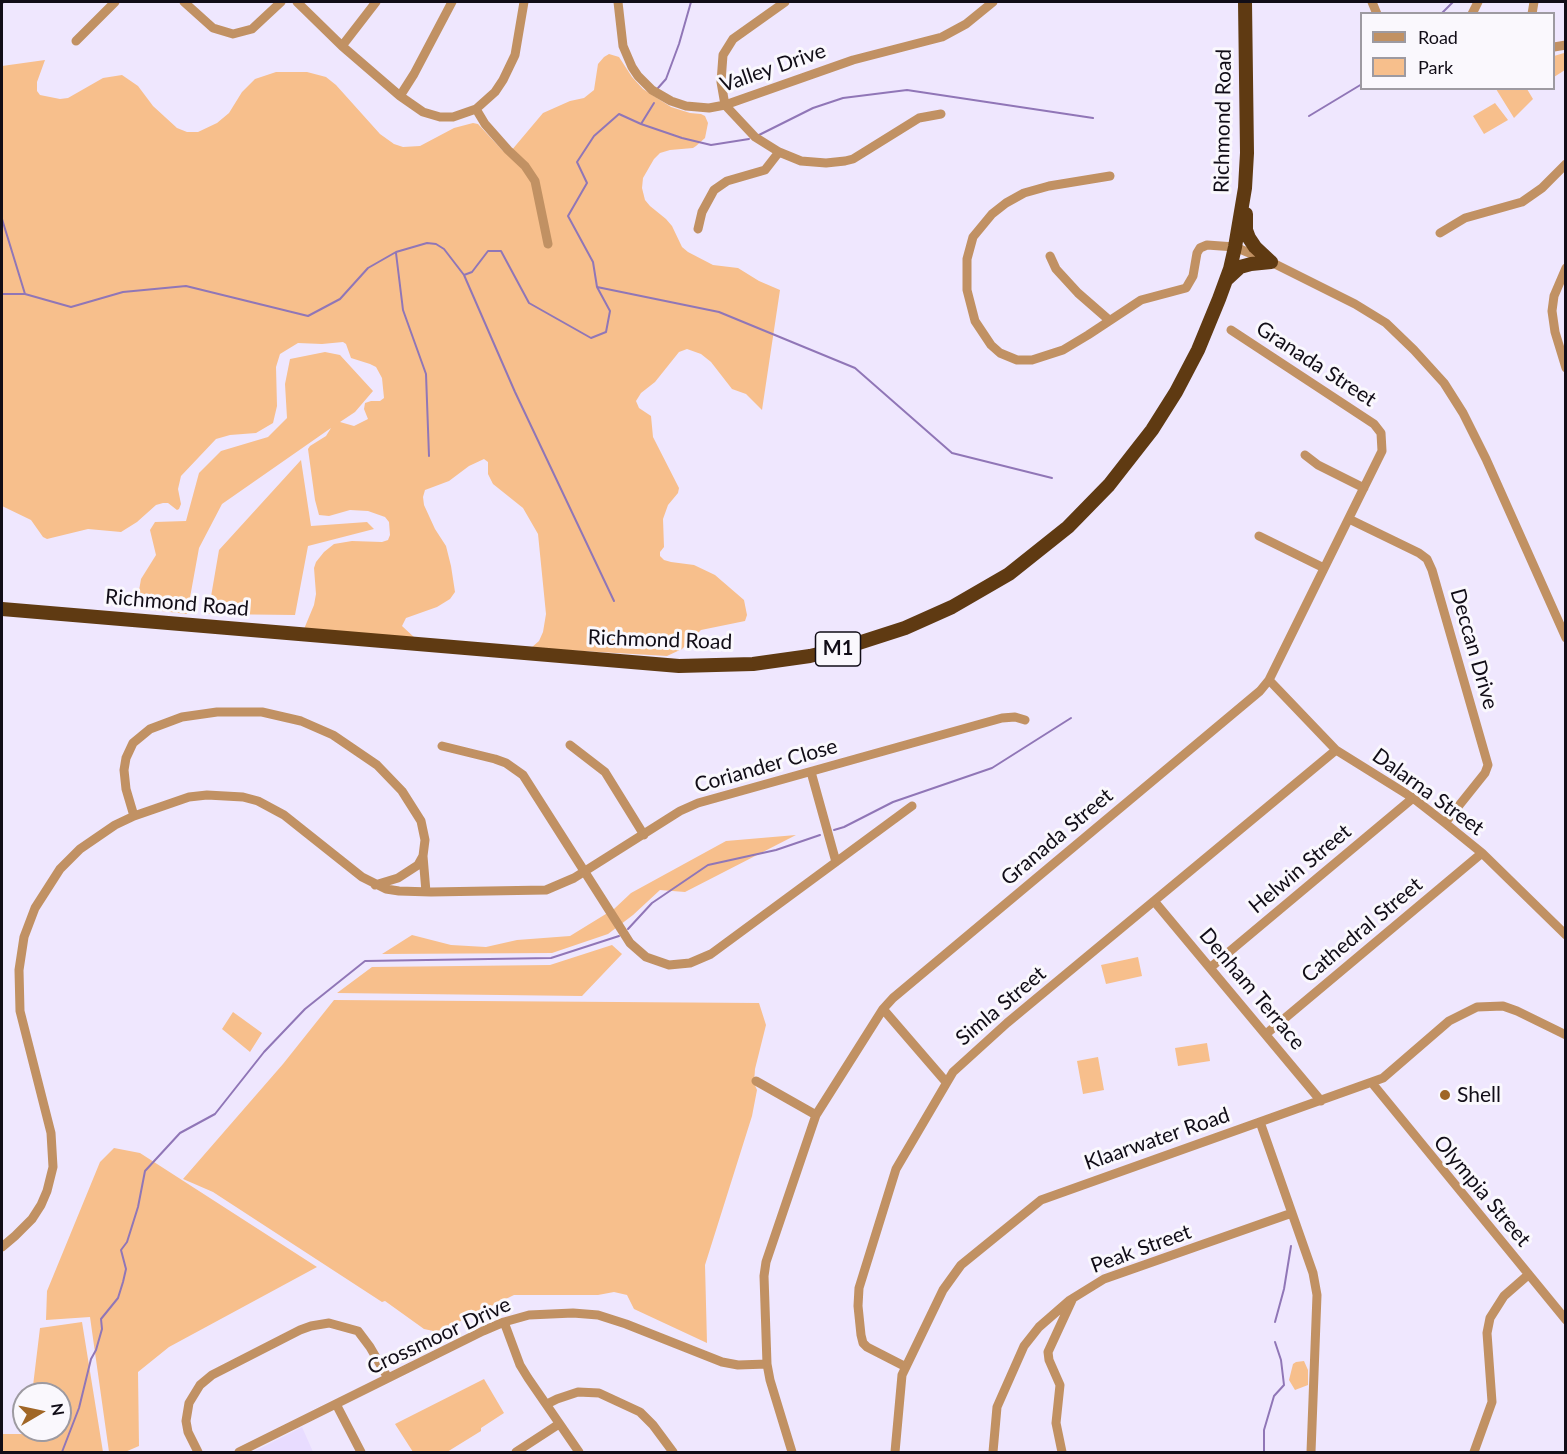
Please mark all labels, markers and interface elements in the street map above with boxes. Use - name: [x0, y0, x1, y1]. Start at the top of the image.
- legend: [1360, 12, 1555, 90]
- text: Road: [1418, 26, 1458, 48]
- street label: Valley Drive: [717, 38, 829, 98]
- street label: Richmond Road: [1209, 49, 1237, 193]
- text: Park: [1418, 56, 1453, 78]
- street label: Granada Street: [1251, 316, 1381, 412]
- street label: Richmond Road: [104, 584, 250, 622]
- street label: Deccan Drive: [1445, 586, 1503, 712]
- street label: Richmond Road: [587, 625, 733, 655]
- road number: M1: [816, 632, 860, 666]
- street label: Coriander Close: [692, 734, 840, 798]
- street label: Dalarna Street: [1367, 743, 1489, 841]
- street label: Granada Street: [996, 783, 1118, 891]
- street label: Helwin Street: [1244, 819, 1356, 919]
- street label: Cathedral Street: [1296, 872, 1428, 988]
- street label: Denham Terrace: [1194, 923, 1310, 1055]
- street label: Simla Street: [951, 961, 1051, 1051]
- place label: Shell: [1457, 1082, 1501, 1108]
- marker: Shell: [1438, 1088, 1452, 1102]
- street label: Klaarwater Road: [1081, 1102, 1233, 1176]
- street label: Olympia Street: [1428, 1130, 1536, 1252]
- street label: Peak Street: [1087, 1219, 1195, 1279]
- street label: Crossmoor Drive: [363, 1292, 515, 1380]
- north arrow: [12, 1382, 72, 1442]
- text: N: [48, 1402, 69, 1417]

